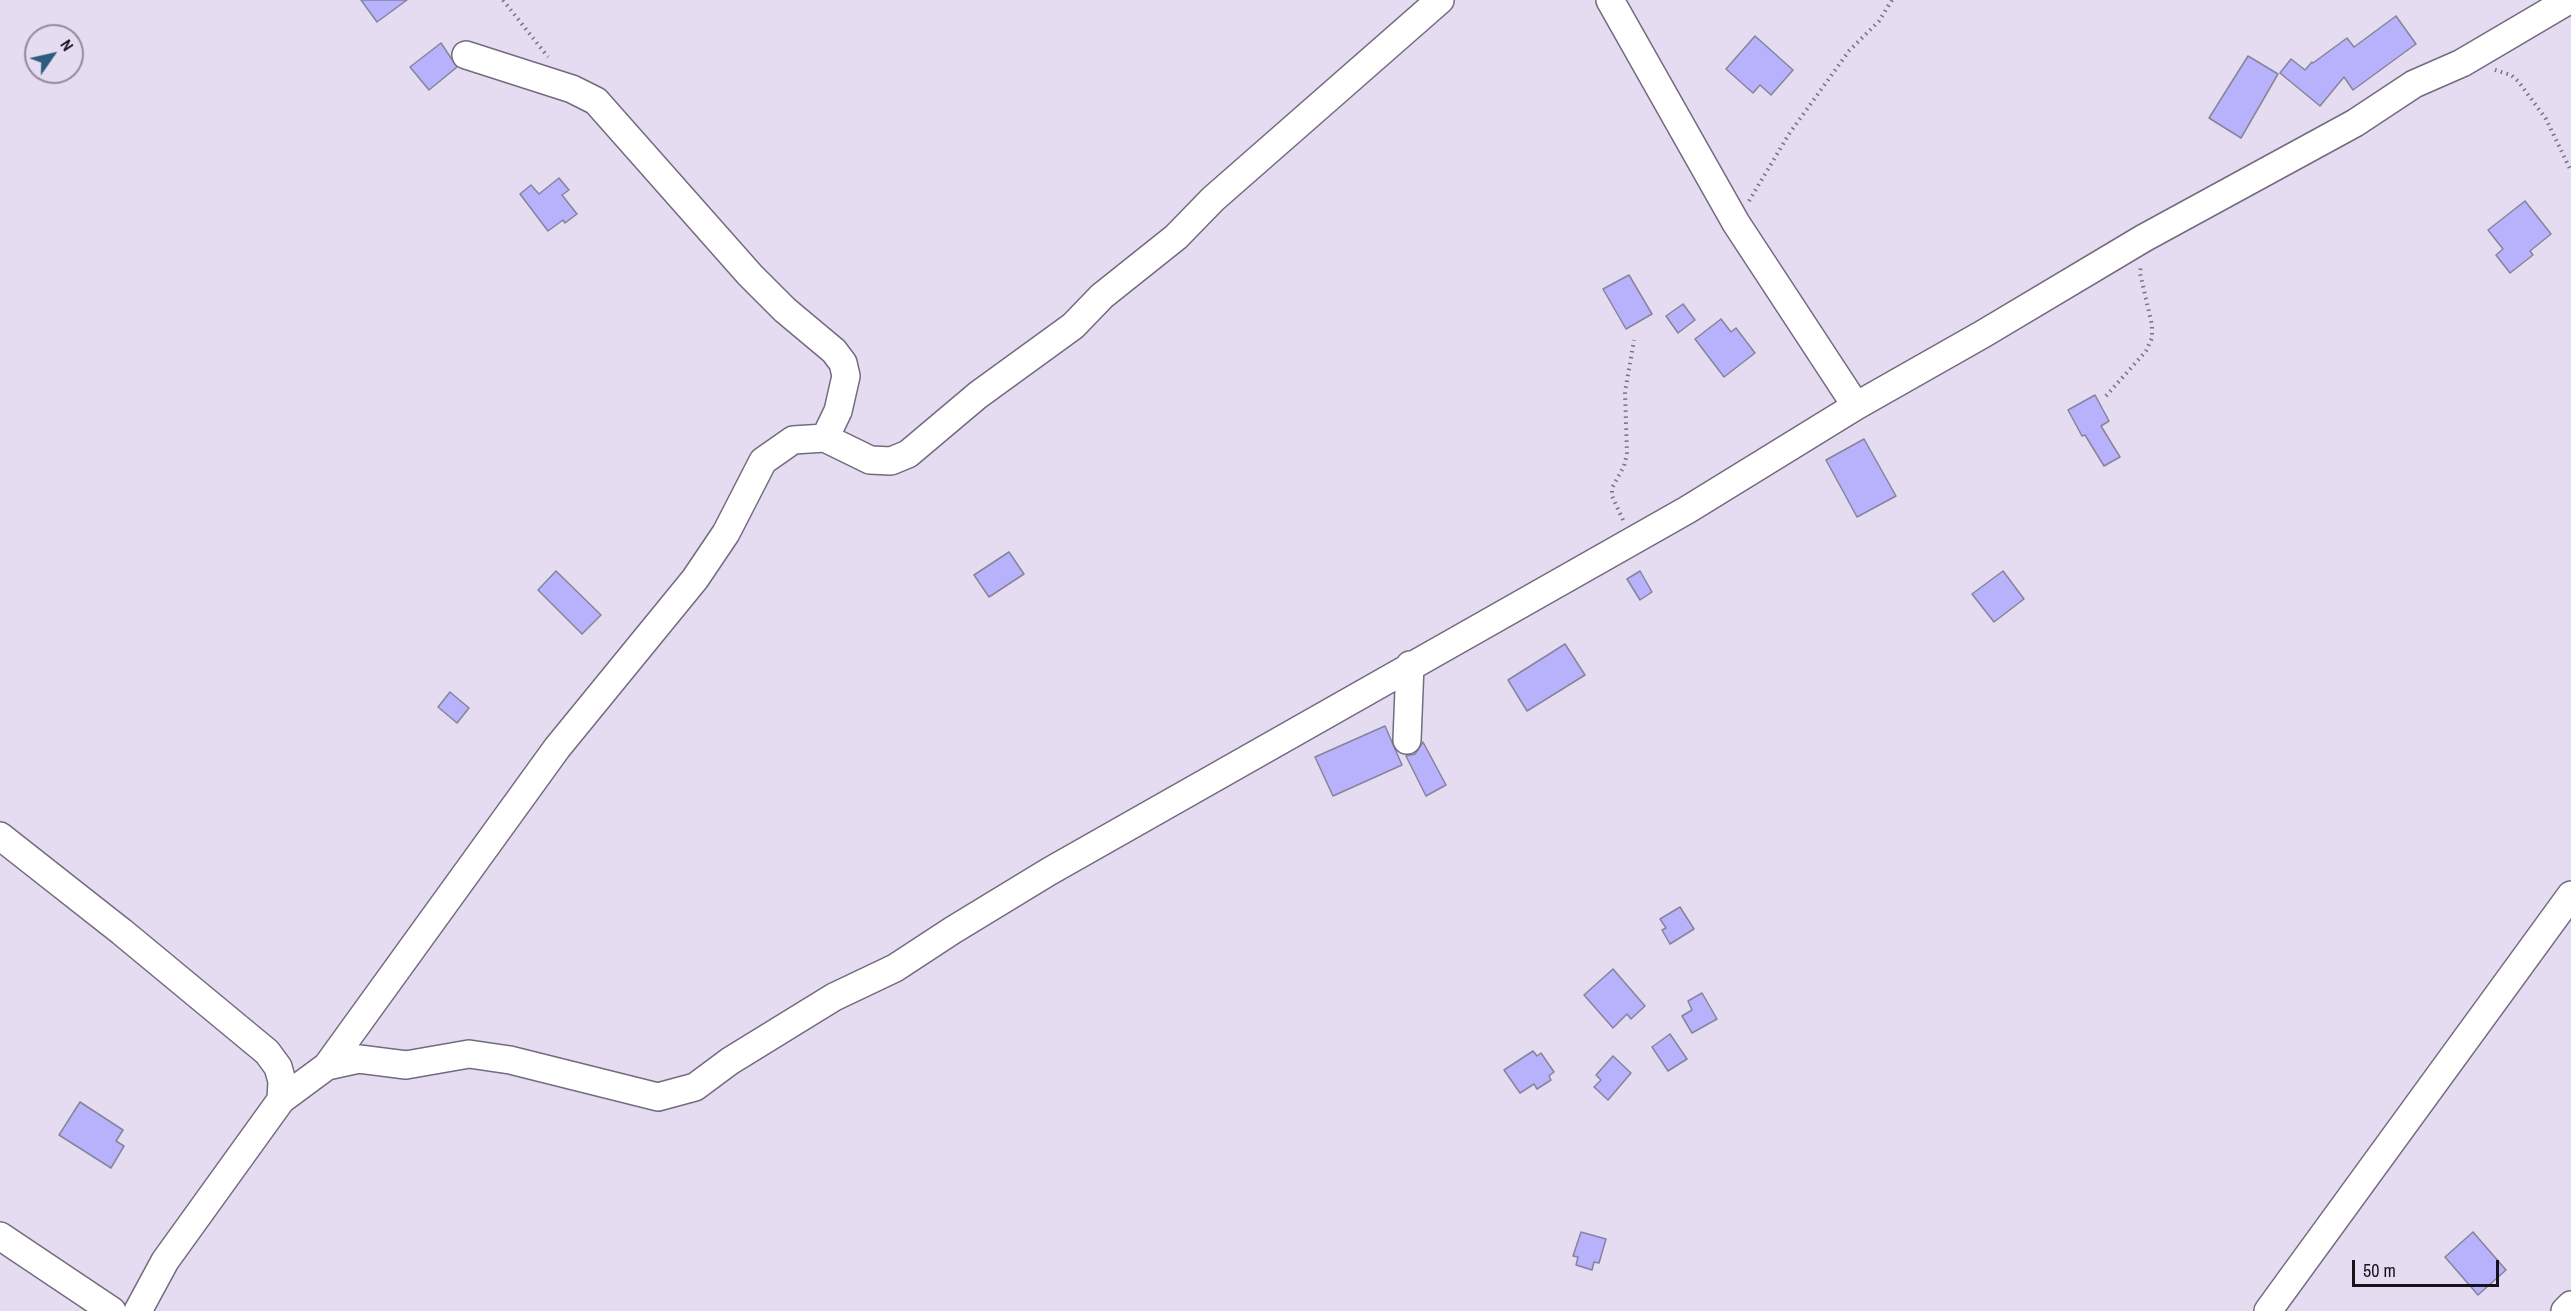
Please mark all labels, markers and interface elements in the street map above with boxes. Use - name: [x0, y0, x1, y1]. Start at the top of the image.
- north arrow: [24, 24, 84, 84]
- text: N: [55, 35, 79, 55]
- scale bar: [2355, 1248, 2502, 1286]
- text: 50 m: [2363, 1258, 2396, 1283]

